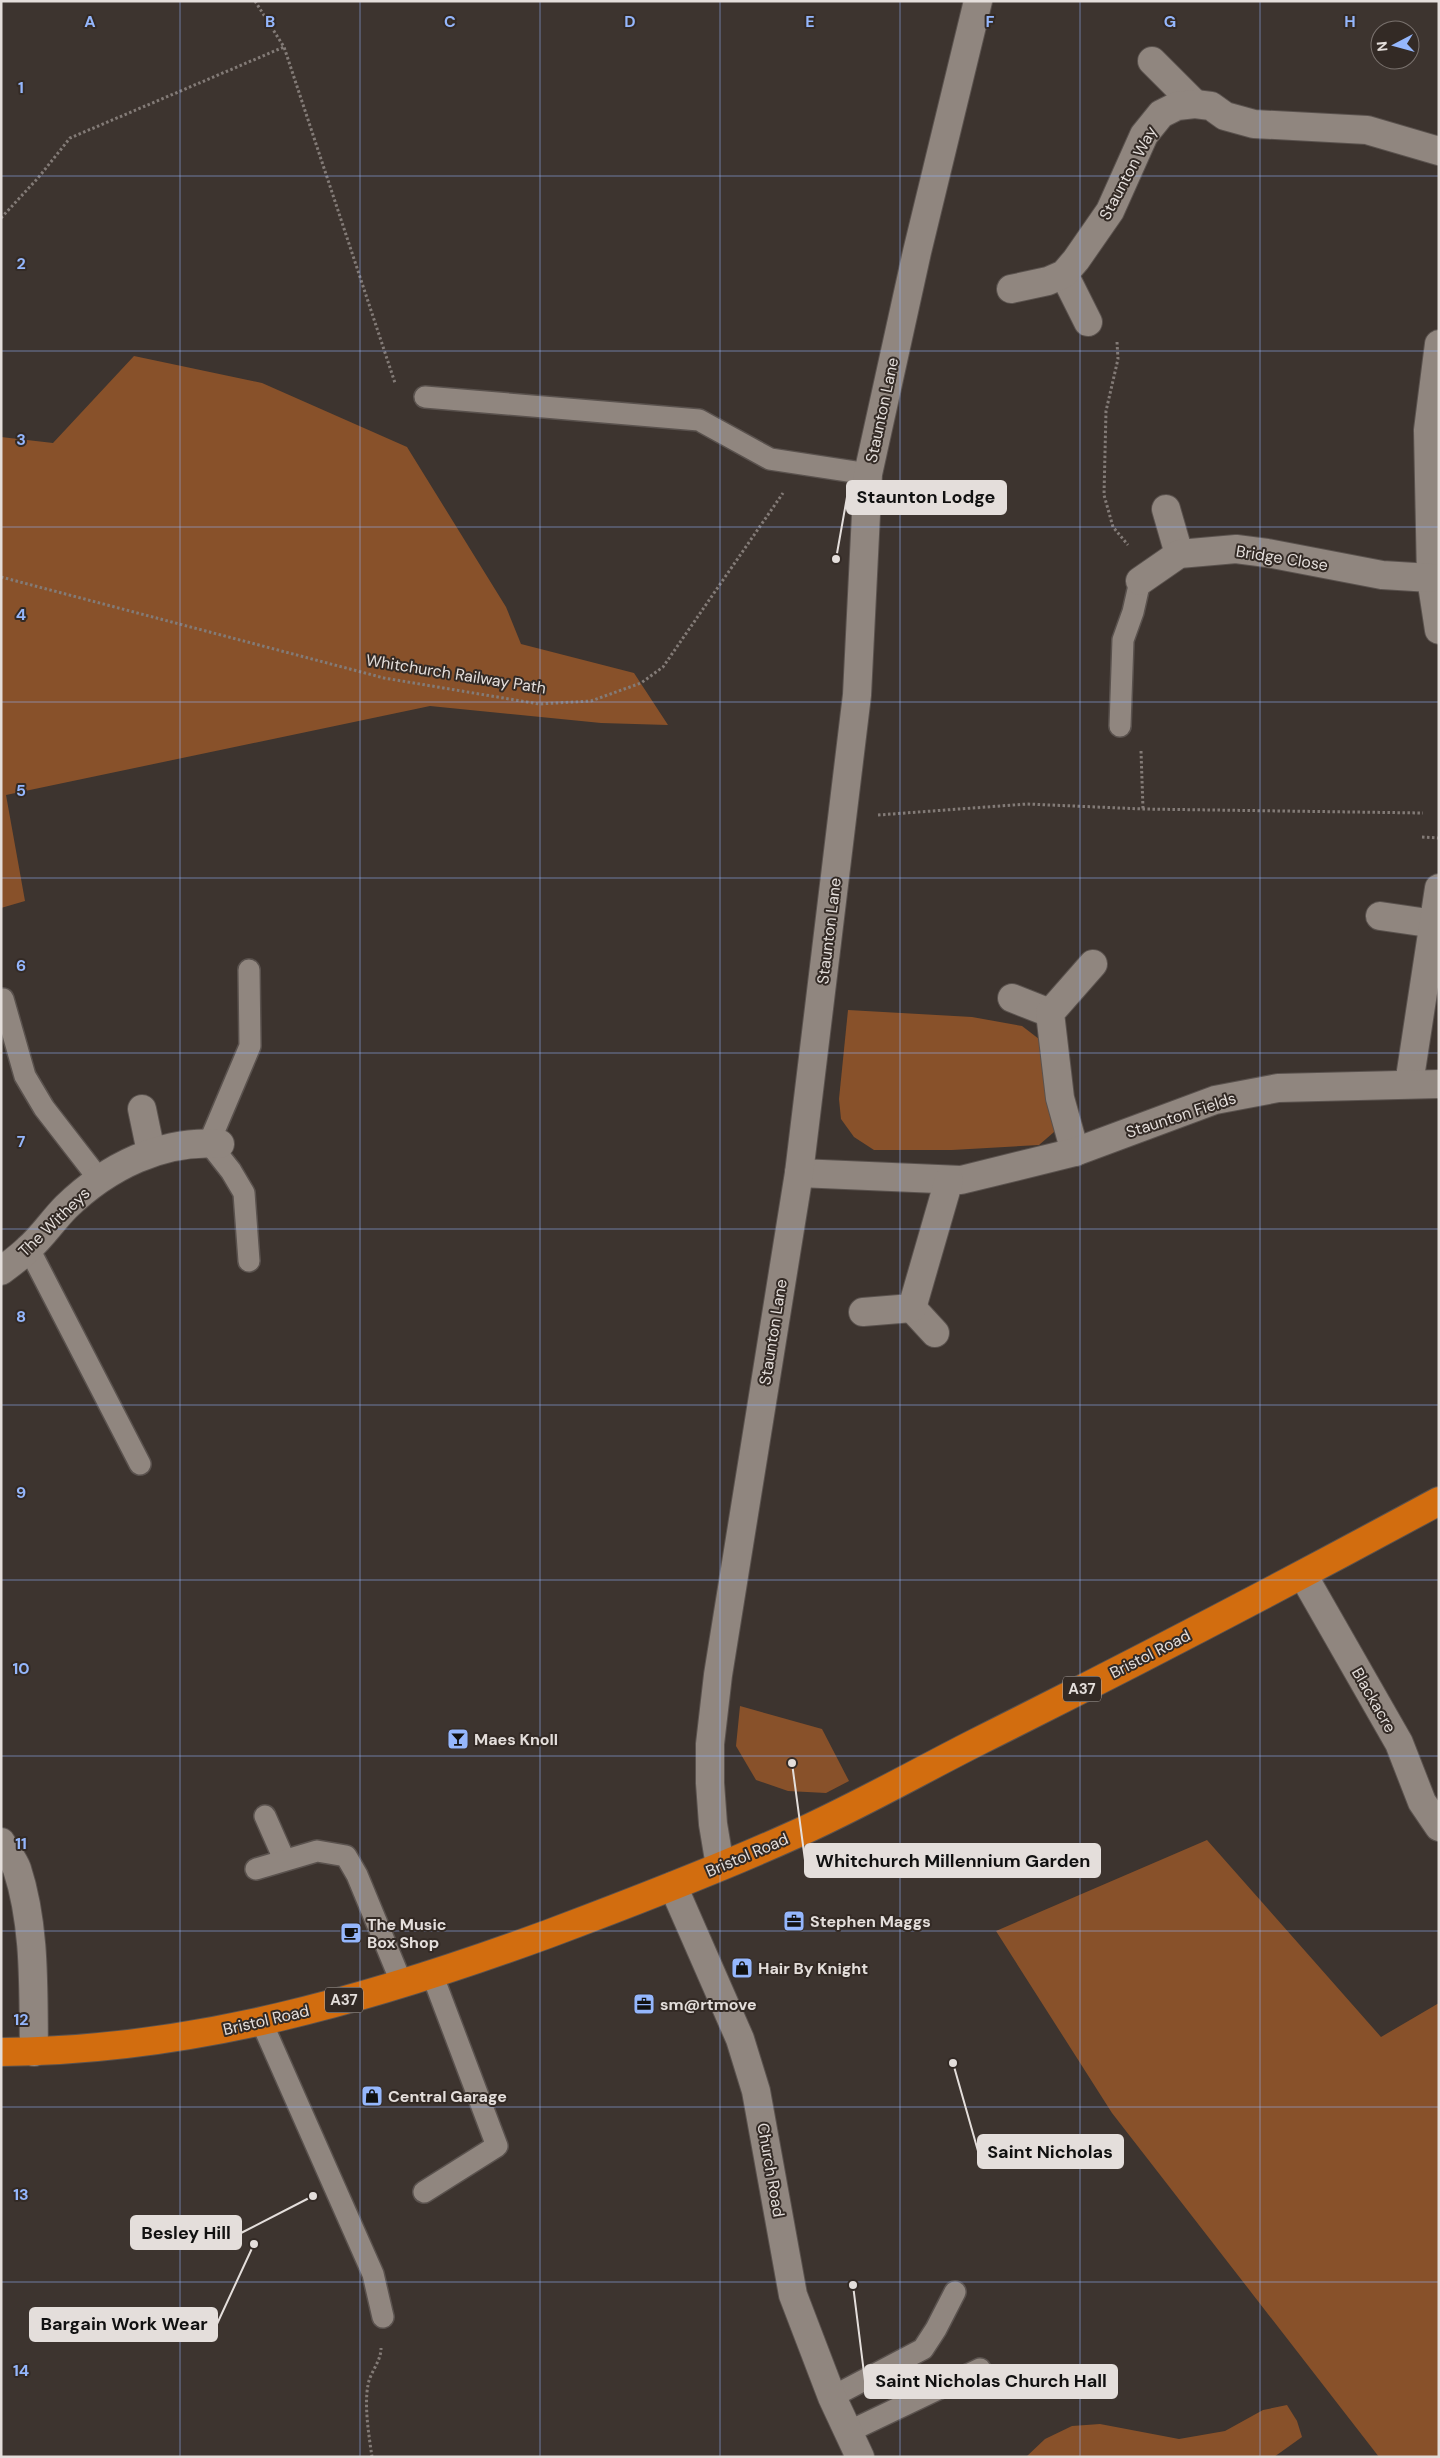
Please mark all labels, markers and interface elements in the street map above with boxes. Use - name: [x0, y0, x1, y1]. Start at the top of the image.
- text: A: [84, 11, 96, 32]
- text: B: [265, 11, 275, 32]
- text: C: [444, 11, 456, 32]
- text: D: [624, 11, 636, 32]
- text: E: [805, 11, 815, 32]
- text: F: [986, 11, 995, 32]
- text: G: [1164, 11, 1176, 32]
- text: H: [1344, 11, 1356, 32]
- north arrow: [1370, 20, 1420, 70]
- text: N: [1373, 40, 1392, 52]
- text: 1: [18, 77, 24, 98]
- street label: Staunton Way: [1094, 122, 1162, 224]
- text: 2: [16, 253, 26, 274]
- street label: Staunton Lane: [861, 355, 903, 465]
- text: 3: [16, 429, 26, 450]
- callout: Staunton Lodge: [847, 481, 1006, 514]
- text: Staunton Lodge: [857, 485, 996, 509]
- street label: Bridge Close: [1234, 540, 1330, 576]
- text: 4: [16, 604, 26, 625]
- street label: Whitchurch Railway Path: [364, 649, 548, 699]
- text: 5: [16, 780, 26, 801]
- street label: Staunton Lane: [812, 877, 846, 985]
- text: 6: [16, 955, 26, 976]
- street label: Staunton Fields: [1123, 1087, 1239, 1143]
- text: 7: [17, 1131, 26, 1152]
- street label: The Witheys: [14, 1183, 94, 1261]
- street label: Staunton Lane: [754, 1278, 792, 1386]
- text: 8: [16, 1306, 26, 1327]
- text: 9: [16, 1482, 26, 1503]
- street label: Bristol Road: [1106, 1625, 1194, 1683]
- text: 10: [12, 1658, 30, 1679]
- street label: Blackacre: [1347, 1664, 1401, 1736]
- road number: A37: [1063, 1676, 1101, 1702]
- bar icon: Maes Knoll: [446, 1727, 470, 1751]
- place label: Maes Knoll: [474, 1729, 558, 1750]
- street label: Bristol Road: [703, 1828, 791, 1882]
- text: 11: [15, 1833, 27, 1854]
- callout: Whitchurch Millennium Garden: [805, 1844, 1100, 1877]
- text: Whitchurch Millennium Garden: [816, 1849, 1090, 1873]
- office icon: Stephen Maggs: [782, 1909, 806, 1933]
- place label: Stephen Maggs: [810, 1911, 931, 1932]
- place label: The Music Box Shop: [367, 1914, 446, 1953]
- cafe icon: The Music Box Shop: [339, 1921, 363, 1945]
- shop icon: Hair By Knight: [730, 1956, 754, 1980]
- place label: Hair By Knight: [758, 1958, 868, 1979]
- road number: A37: [325, 1988, 363, 2012]
- office icon: sm@rtmove: [632, 1992, 656, 2016]
- place label: sm@rtmove: [660, 1994, 757, 2015]
- street label: Bristol Road: [221, 2000, 311, 2040]
- text: 12: [13, 2009, 29, 2030]
- shop icon: Central Garage: [360, 2084, 384, 2108]
- place label: Central Garage: [388, 2086, 507, 2107]
- street label: Church Road: [752, 2121, 790, 2219]
- callout: Saint Nicholas: [978, 2135, 1123, 2168]
- text: Saint Nicholas: [987, 2140, 1113, 2164]
- text: 13: [13, 2184, 29, 2205]
- callout: Besley Hill: [131, 2216, 241, 2249]
- text: Besley Hill: [141, 2221, 231, 2245]
- callout: Bargain Work Wear: [30, 2308, 217, 2341]
- text: Bargain Work Wear: [40, 2312, 208, 2336]
- text: 14: [13, 2360, 29, 2381]
- callout: Saint Nicholas Church Hall: [865, 2365, 1117, 2398]
- text: Saint Nicholas Church Hall: [875, 2369, 1107, 2393]

